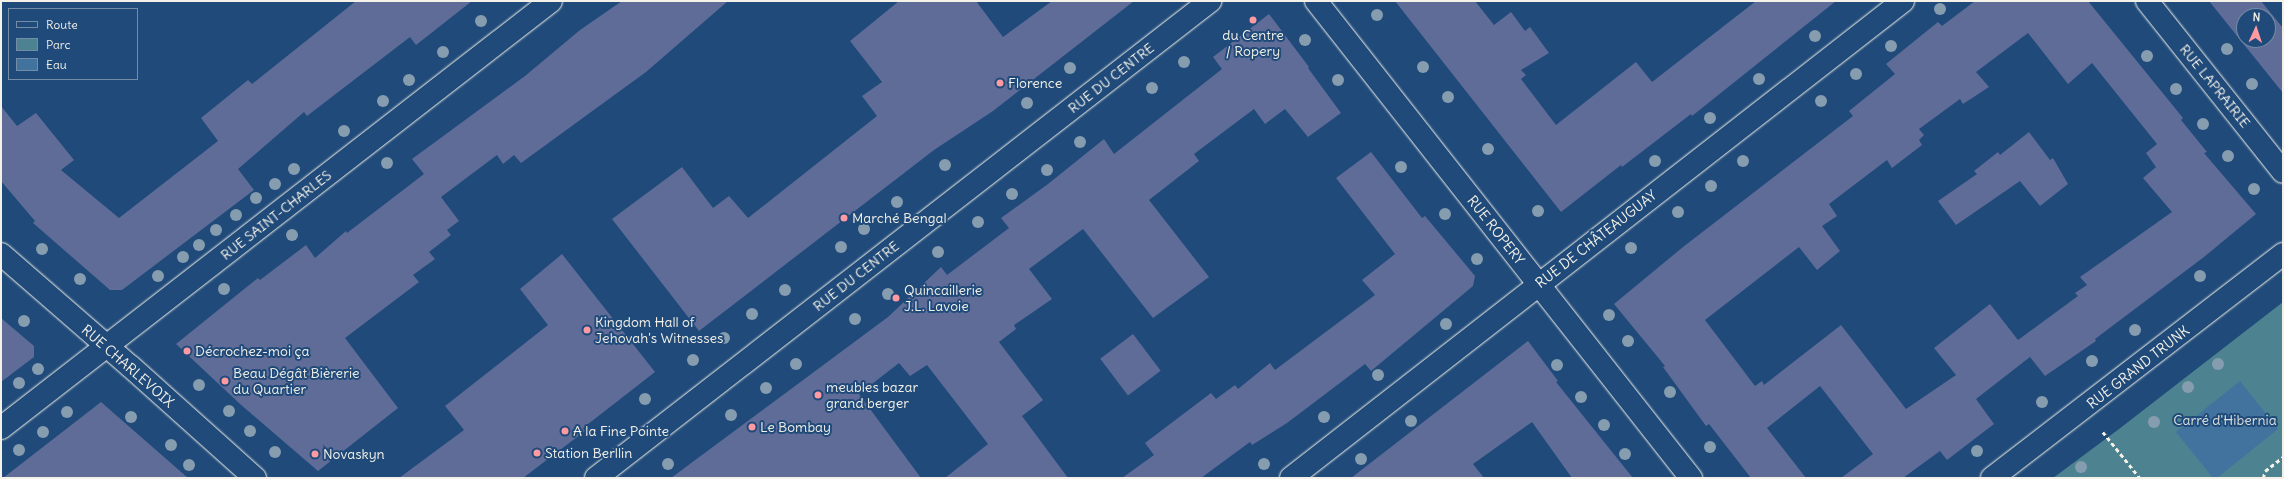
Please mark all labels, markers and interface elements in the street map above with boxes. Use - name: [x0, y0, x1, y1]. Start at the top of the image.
- legend: [8, 8, 138, 80]
- north arrow: [2236, 8, 2276, 48]
- text: N: [2252, 10, 2261, 24]
- marker: du Centre / Ropery: [1248, 15, 1258, 25]
- text: Route: [46, 17, 78, 32]
- place label: du Centre / Ropery: [1222, 27, 1284, 60]
- text: Parc: [46, 37, 71, 52]
- street label: RUE DU CENTRE: [1065, 39, 1157, 117]
- street label: RUE LAPRAIRIE: [2176, 41, 2254, 131]
- text: Eau: [46, 57, 67, 72]
- place label: Florence: [1008, 75, 1062, 91]
- marker: Florence: [995, 78, 1005, 88]
- street label: RUE SAINT-CHARLES: [217, 167, 335, 263]
- street label: RUE DE CHÂTEAUGUAY: [1532, 187, 1660, 291]
- street label: RUE ROPERY: [1464, 192, 1528, 268]
- place label: Marché Bengal: [852, 210, 947, 226]
- marker: Marché Bengal: [839, 213, 849, 223]
- street label: RUE DU CENTRE: [810, 237, 902, 315]
- place label: Quincaillerie J.L. Lavoie: [904, 282, 982, 314]
- marker: Quincaillerie J.L. Lavoie: [891, 293, 901, 303]
- place label: Kingdom Hall of Jehovah's Witnesses: [595, 314, 723, 346]
- street label: RUE CHARLEVOIX: [78, 321, 178, 411]
- street label: RUE GRAND TRUNK: [2084, 322, 2192, 412]
- marker: Kingdom Hall of Jehovah's Witnesses: [582, 325, 592, 335]
- place label: Décrochez-moi ça: [195, 343, 309, 359]
- marker: Décrochez-moi ça: [182, 346, 192, 356]
- place label: Beau Dégât Bièrerie du Quartier: [233, 365, 360, 398]
- marker: Beau Dégât Bièrerie du Quartier: [220, 376, 230, 386]
- place label: meubles bazar grand berger: [826, 379, 918, 412]
- marker: meubles bazar grand berger: [813, 390, 823, 400]
- park label: Carré d'Hibernia: [2173, 412, 2277, 428]
- place label: Le Bombay: [760, 419, 831, 435]
- marker: Le Bombay: [747, 422, 757, 432]
- place label: A la Fine Pointe: [573, 423, 669, 439]
- marker: A la Fine Pointe: [560, 426, 570, 436]
- place label: Station Berllin: [545, 445, 632, 461]
- place label: Novaskyn: [323, 446, 385, 462]
- marker: Station Berllin: [532, 448, 542, 458]
- marker: Novaskyn: [310, 449, 320, 459]

